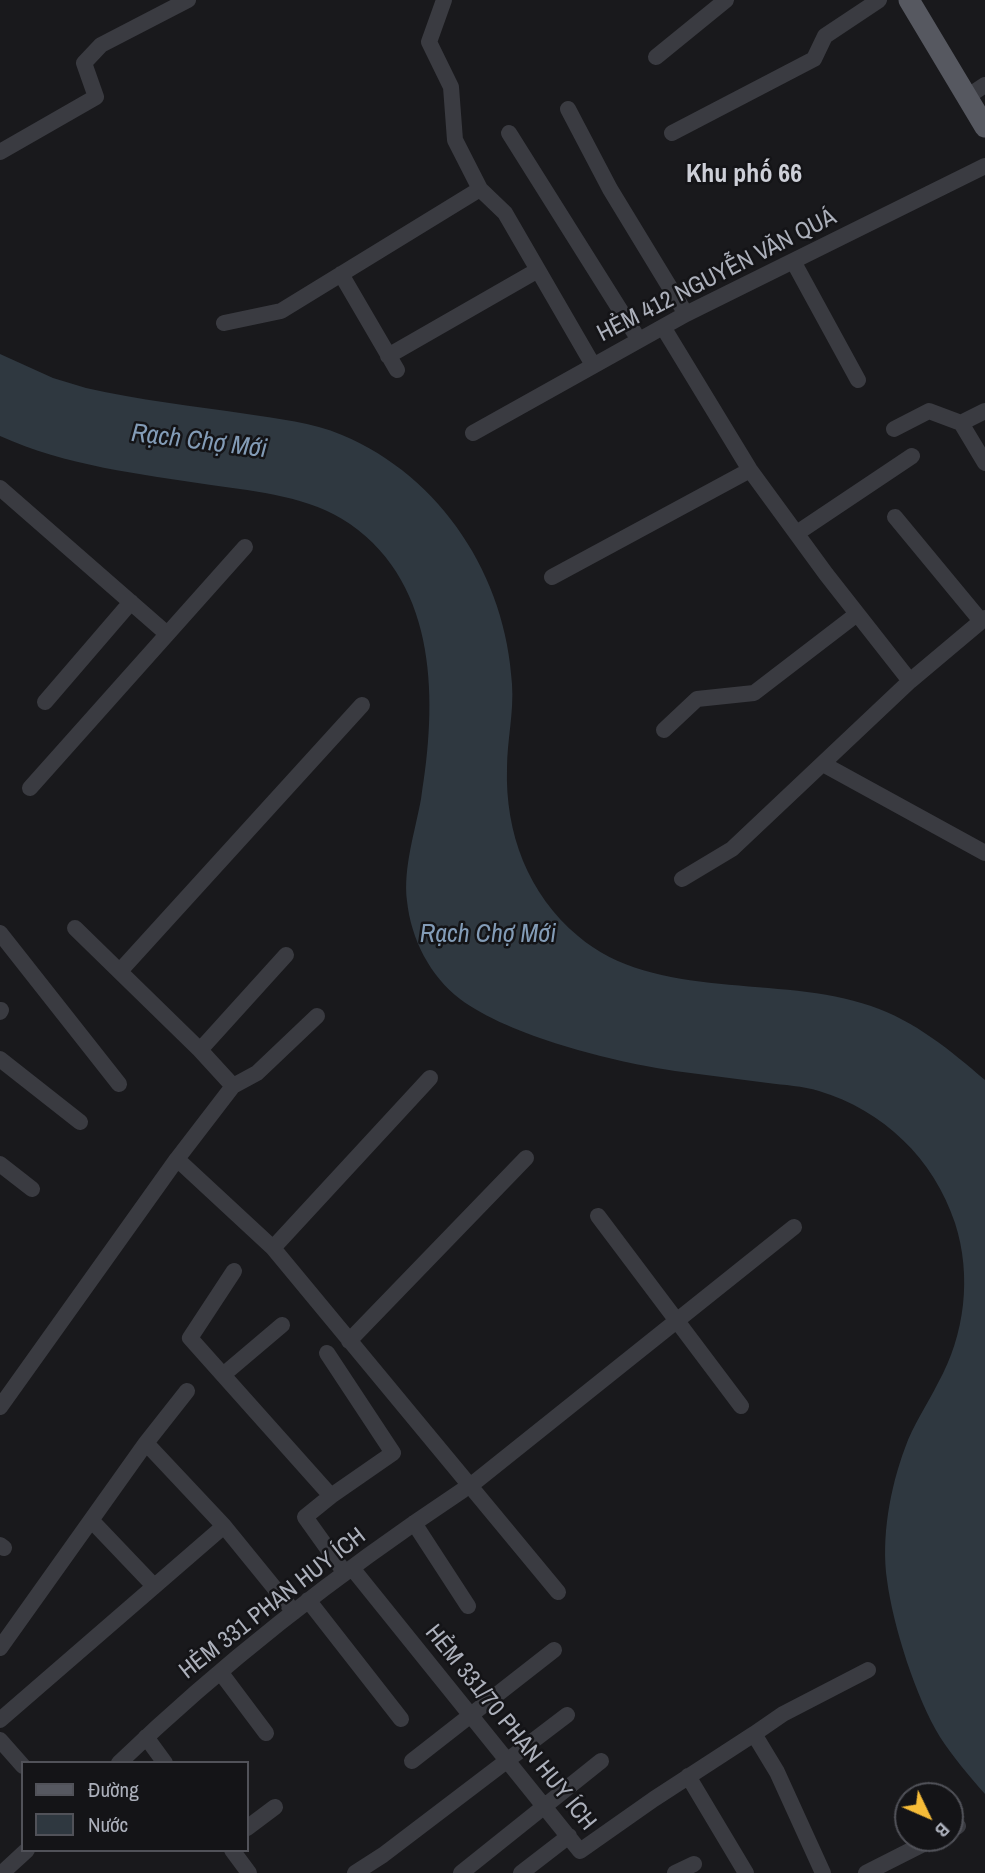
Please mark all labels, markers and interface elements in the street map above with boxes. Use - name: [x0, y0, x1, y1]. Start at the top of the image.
- district label: Khu phố 66: [686, 159, 802, 191]
- street label: HẺM 412 NGUYỄN VĂN QUÁ: [593, 203, 841, 349]
- water label: Rạch Chợ Mới: [129, 418, 269, 466]
- water label: Rạch Chợ Mới: [420, 919, 556, 951]
- street label: HẺM 331 PHAN HUY ÍCH: [174, 1522, 372, 1686]
- street label: HẺM 331/70 PHAN HUY ÍCH: [418, 1619, 602, 1837]
- legend: [21, 1761, 248, 1852]
- text: Đường: [88, 1775, 139, 1804]
- north arrow: [894, 1782, 964, 1852]
- text: Nước: [88, 1810, 128, 1839]
- text: B: [929, 1817, 956, 1843]

